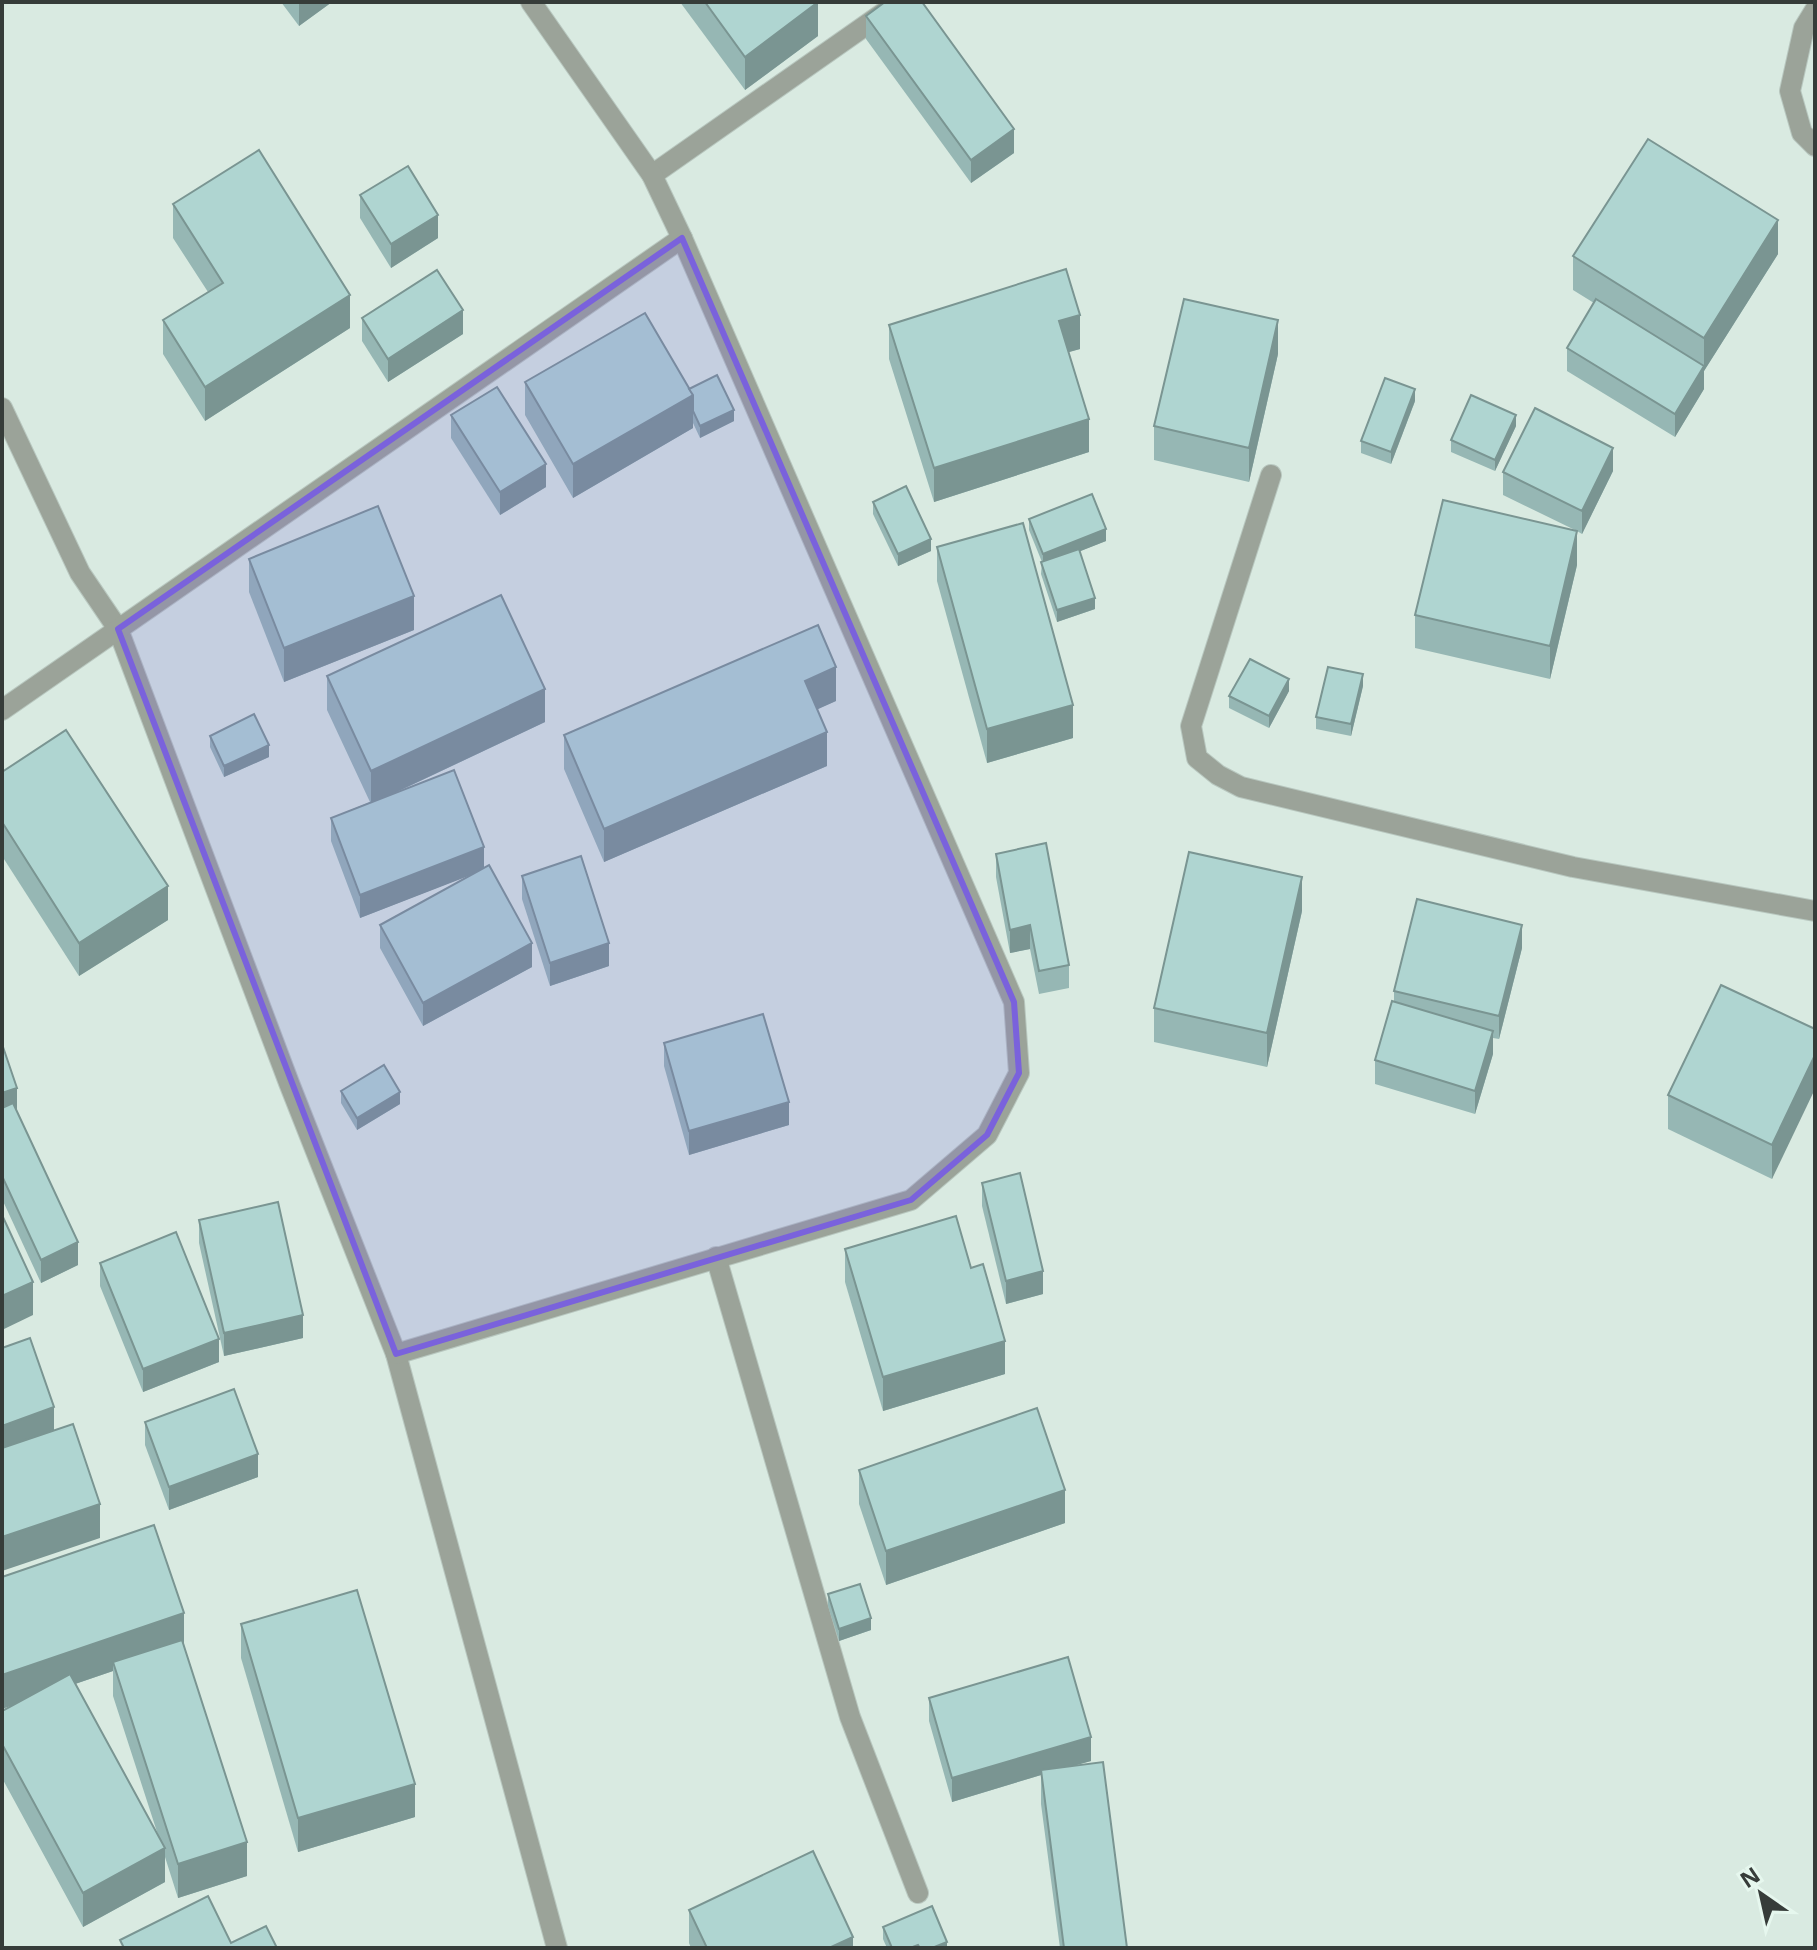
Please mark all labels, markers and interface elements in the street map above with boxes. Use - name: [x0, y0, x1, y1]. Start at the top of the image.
- north arrow: [1721, 1854, 1801, 1934]
- text: N: [1733, 1859, 1765, 1894]

